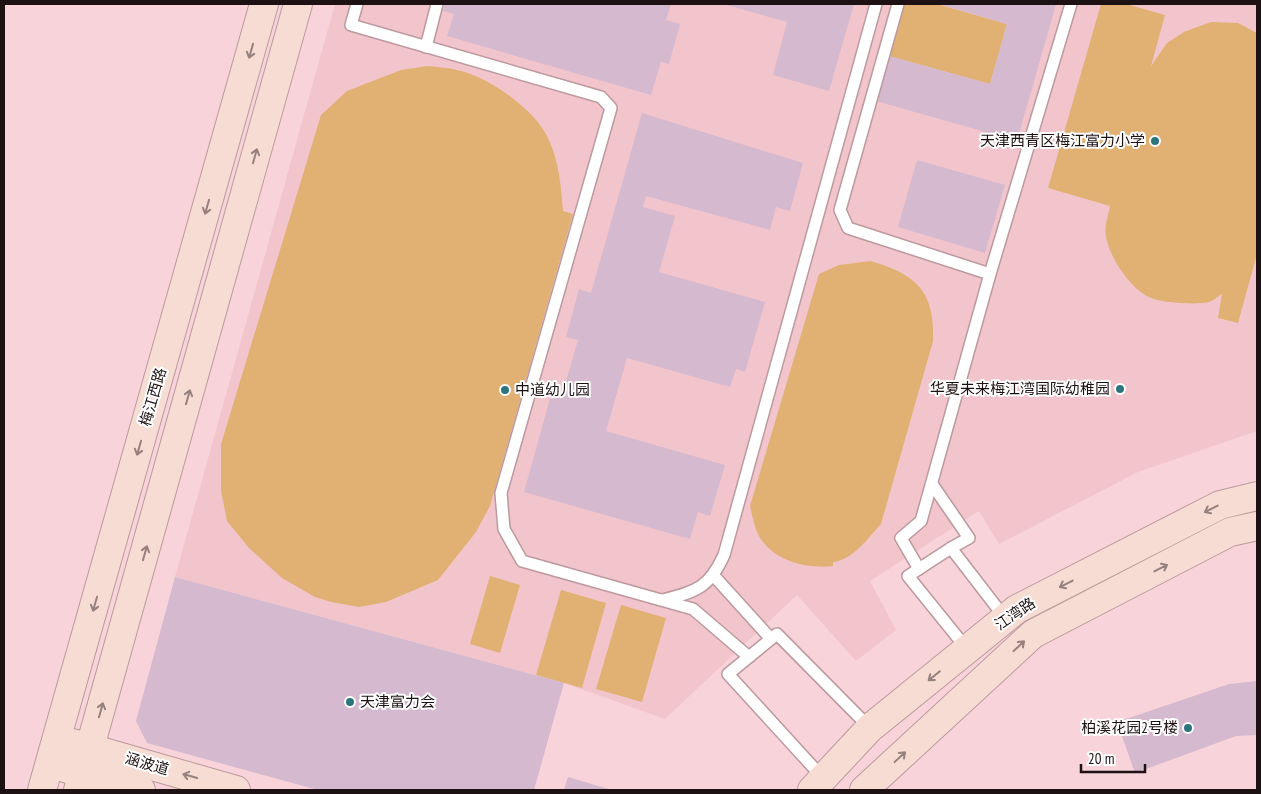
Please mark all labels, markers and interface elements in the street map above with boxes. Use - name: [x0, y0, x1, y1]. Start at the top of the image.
- one-way arrow: [245, 42, 255, 58]
- place label: 天津西青区梅江富力小学: [980, 131, 1145, 150]
- marker: 天津西青区梅江富力小学: [1149, 135, 1161, 147]
- one-way arrow: [251, 148, 261, 164]
- one-way arrow: [201, 199, 211, 215]
- street label: 梅江西路: [135, 365, 170, 428]
- place label: 华夏未来梅江湾国际幼稚园: [930, 379, 1110, 398]
- place label: 中道幼儿园: [515, 380, 590, 399]
- marker: 华夏未来梅江湾国际幼稚园: [1114, 383, 1126, 395]
- marker: 中道幼儿园: [499, 384, 511, 396]
- one-way arrow: [184, 389, 194, 405]
- one-way arrow: [134, 439, 143, 455]
- one-way arrow: [1203, 504, 1218, 514]
- one-way arrow: [140, 546, 150, 562]
- one-way arrow: [1153, 563, 1168, 573]
- one-way arrow: [1059, 580, 1074, 589]
- street label: 江湾路: [991, 593, 1039, 634]
- one-way arrow: [89, 596, 99, 612]
- one-way arrow: [1013, 640, 1026, 652]
- one-way arrow: [927, 671, 940, 682]
- place label: 天津富力会: [360, 692, 435, 711]
- marker: 天津富力会: [344, 696, 356, 708]
- one-way arrow: [97, 702, 106, 718]
- place label: 柏溪花园2号楼: [1081, 718, 1178, 737]
- marker: 柏溪花园2号楼: [1182, 722, 1194, 734]
- scale bar: [1081, 742, 1145, 774]
- street label: 涵波道: [123, 748, 171, 779]
- text: 20 m: [1088, 749, 1114, 768]
- one-way arrow: [893, 751, 906, 763]
- one-way arrow: [182, 771, 198, 781]

